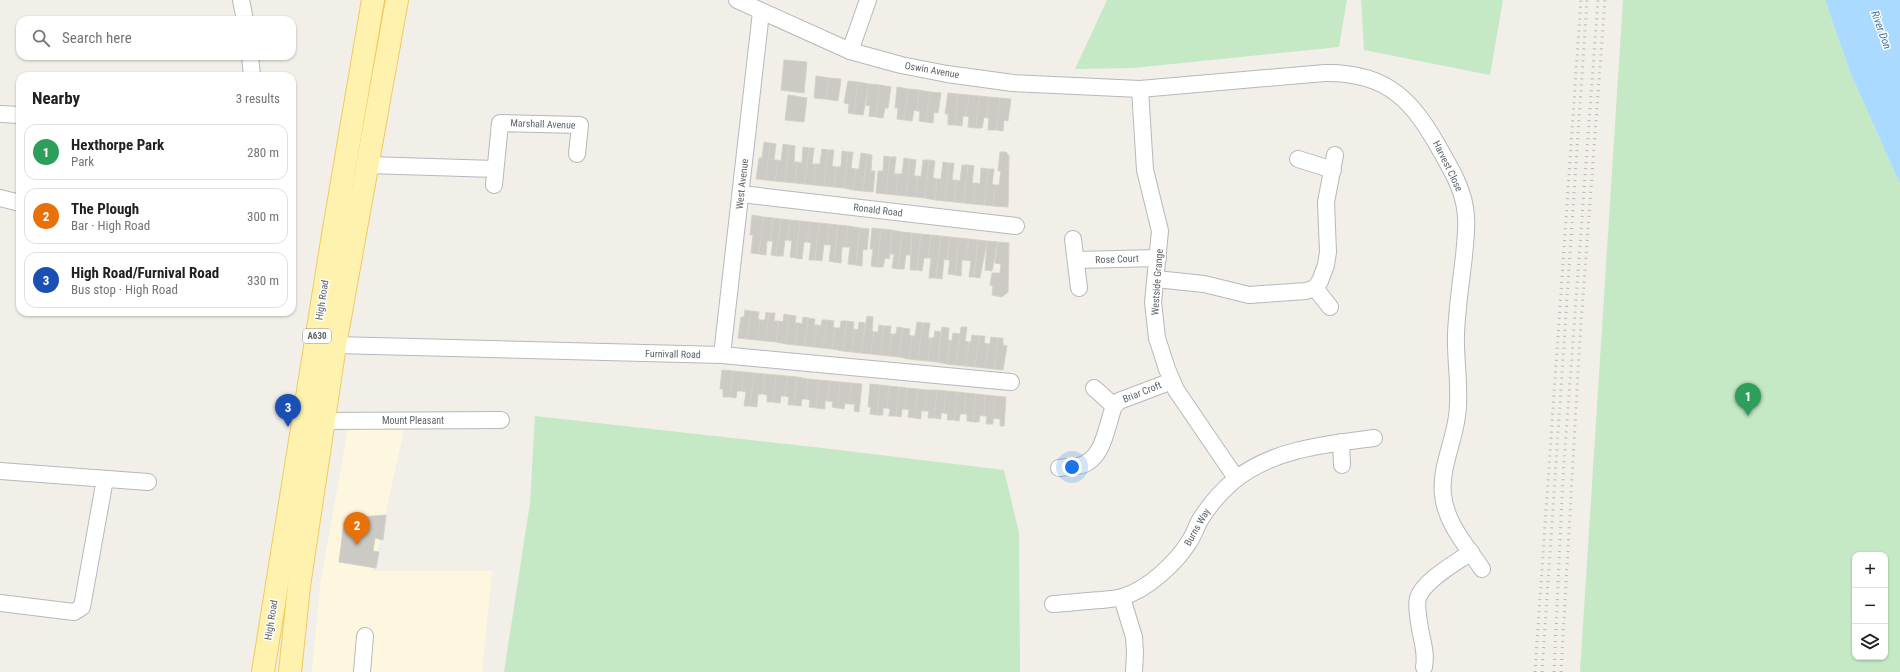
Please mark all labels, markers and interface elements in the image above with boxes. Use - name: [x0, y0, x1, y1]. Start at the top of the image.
- water label: River Don: [1868, 9, 1894, 51]
- search box: [16, 16, 296, 60]
- icon: search: [30, 27, 52, 49]
- text: Search here: [62, 29, 132, 47]
- street label: Oswin Avenue: [904, 60, 960, 80]
- text: Nearby: [32, 88, 80, 108]
- text: 3 results: [236, 91, 280, 106]
- street label: Marshall Avenue: [510, 117, 576, 131]
- text: Hexthorpe Park: [71, 136, 164, 154]
- street label: Harvest Close: [1431, 139, 1465, 193]
- text: 1: [43, 145, 49, 160]
- text: 280 m: [247, 145, 279, 160]
- text: Park: [71, 154, 94, 169]
- street label: West Avenue: [734, 158, 750, 210]
- text: The Plough: [71, 200, 139, 218]
- street label: Ronald Road: [853, 202, 903, 218]
- text: 2: [43, 209, 49, 224]
- text: 300 m: [247, 209, 279, 224]
- text: Bar · High Road: [71, 218, 150, 233]
- street label: Westside Grange: [1149, 248, 1165, 316]
- street label: Rose Court: [1095, 253, 1139, 265]
- text: High Road/Furnival Road: [71, 264, 219, 282]
- text: 3: [43, 273, 49, 288]
- text: 330 m: [247, 273, 279, 288]
- street label: High Road: [313, 279, 331, 321]
- text: Bus stop · High Road: [71, 282, 178, 297]
- road number: A630: [303, 329, 331, 343]
- street label: Furnivall Road: [645, 348, 701, 360]
- street label: Briar Croft: [1121, 379, 1163, 405]
- pin: 1: [1735, 383, 1761, 416]
- pin: 3: [275, 394, 301, 427]
- street label: Mount Pleasant: [382, 415, 444, 426]
- your location: [1062, 457, 1082, 477]
- street label: Burns Way: [1182, 506, 1212, 548]
- pin: 2: [344, 512, 370, 545]
- map controls: [1852, 552, 1888, 660]
- button: +: [1852, 552, 1888, 588]
- button: −: [1852, 588, 1888, 624]
- street label: High Road: [262, 599, 280, 641]
- button: layers: [1852, 624, 1888, 660]

